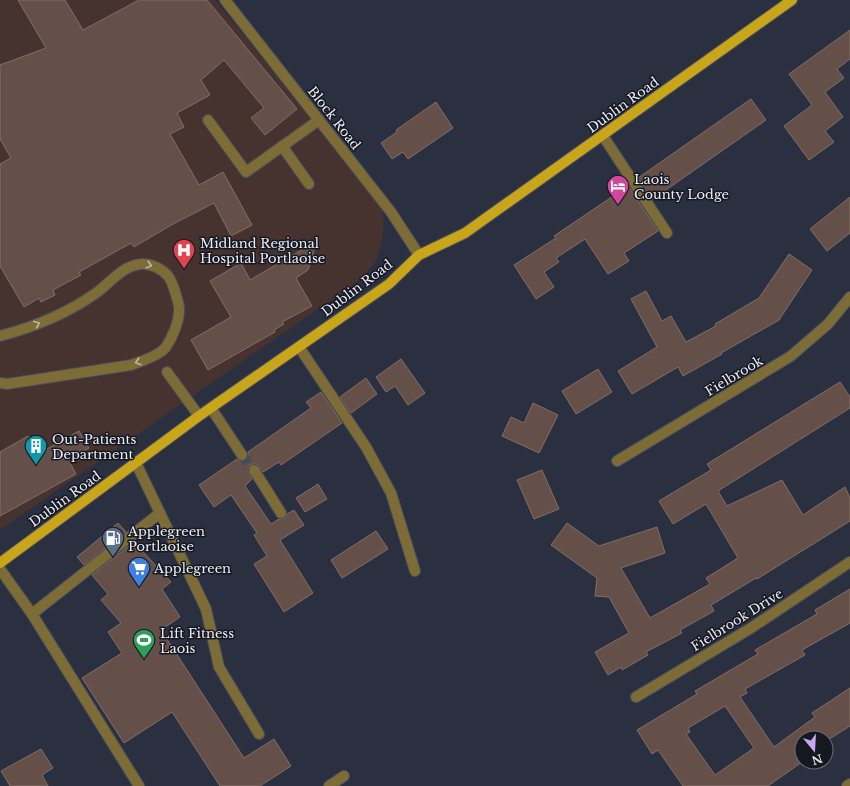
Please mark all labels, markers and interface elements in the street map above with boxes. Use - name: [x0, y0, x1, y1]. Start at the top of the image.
- street label: Dublin Road: [584, 73, 662, 137]
- street label: Block Road: [304, 83, 364, 153]
- place label: Laois County Lodge: [634, 171, 729, 203]
- hotel icon: Laois County Lodge: [605, 173, 631, 206]
- place label: Midland Regional Hospital Portlaoise: [200, 235, 325, 267]
- hospital icon: Midland Regional Hospital Portlaoise: [171, 237, 197, 270]
- street label: Dublin Road: [318, 256, 396, 320]
- one-way arrow: [146, 261, 152, 269]
- one-way arrow: [32, 321, 40, 329]
- street label: Fielbrook: [702, 352, 766, 400]
- one-way arrow: [135, 358, 142, 366]
- place label: Out-Patients Department: [52, 431, 136, 463]
- building icon: Out-Patients Department: [23, 433, 49, 466]
- street label: Dublin Road: [26, 467, 104, 531]
- place label: Applegreen Portlaoise: [127, 523, 205, 555]
- fuel station icon: Applegreen Portlaoise: [100, 525, 126, 558]
- supermarket icon: Applegreen: [126, 555, 152, 588]
- place label: Applegreen: [153, 560, 231, 577]
- street label: Fielbrook Drive: [688, 585, 786, 655]
- place label: Lift Fitness Laois: [160, 625, 234, 657]
- sports icon: Lift Fitness Laois: [131, 627, 157, 660]
- north arrow: [794, 730, 834, 770]
- text: N: [809, 751, 824, 768]

